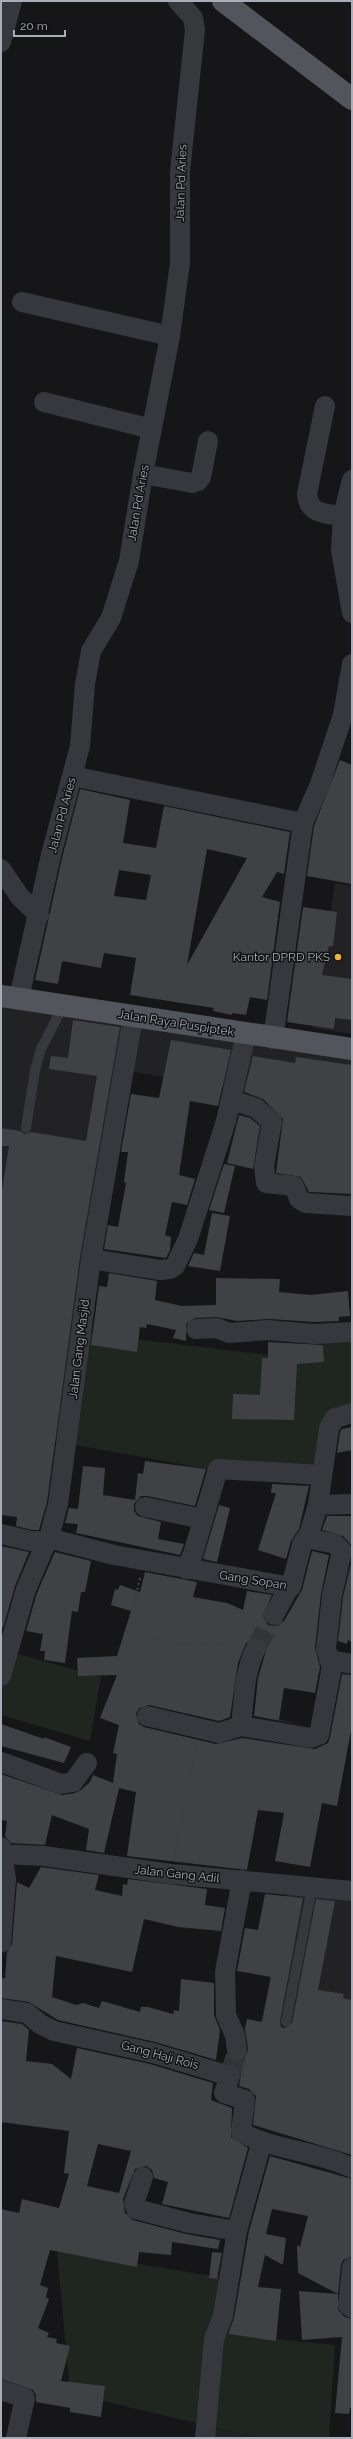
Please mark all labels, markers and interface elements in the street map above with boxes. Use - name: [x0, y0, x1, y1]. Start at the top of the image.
- scale bar: [14, 12, 65, 38]
- text: 20 m: [20, 19, 48, 33]
- street label: Jalan Pd Aries: [173, 144, 189, 222]
- street label: Jalan Pd Aries: [124, 463, 152, 542]
- street label: Jalan Pd Aries: [45, 776, 79, 854]
- place label: Kantor DPRD PKS: [233, 950, 330, 964]
- marker: Kantor DPRD PKS: [333, 952, 343, 962]
- street label: Jalan Raya Puspiptek: [117, 1007, 236, 1039]
- street label: Jalan Gang Masjid: [66, 1298, 92, 1400]
- street label: Gang Sopan: [218, 1568, 288, 1592]
- street label: Jalan Gang Adil: [134, 1863, 221, 1886]
- street label: Gang Haji Rois: [120, 2038, 200, 2072]

